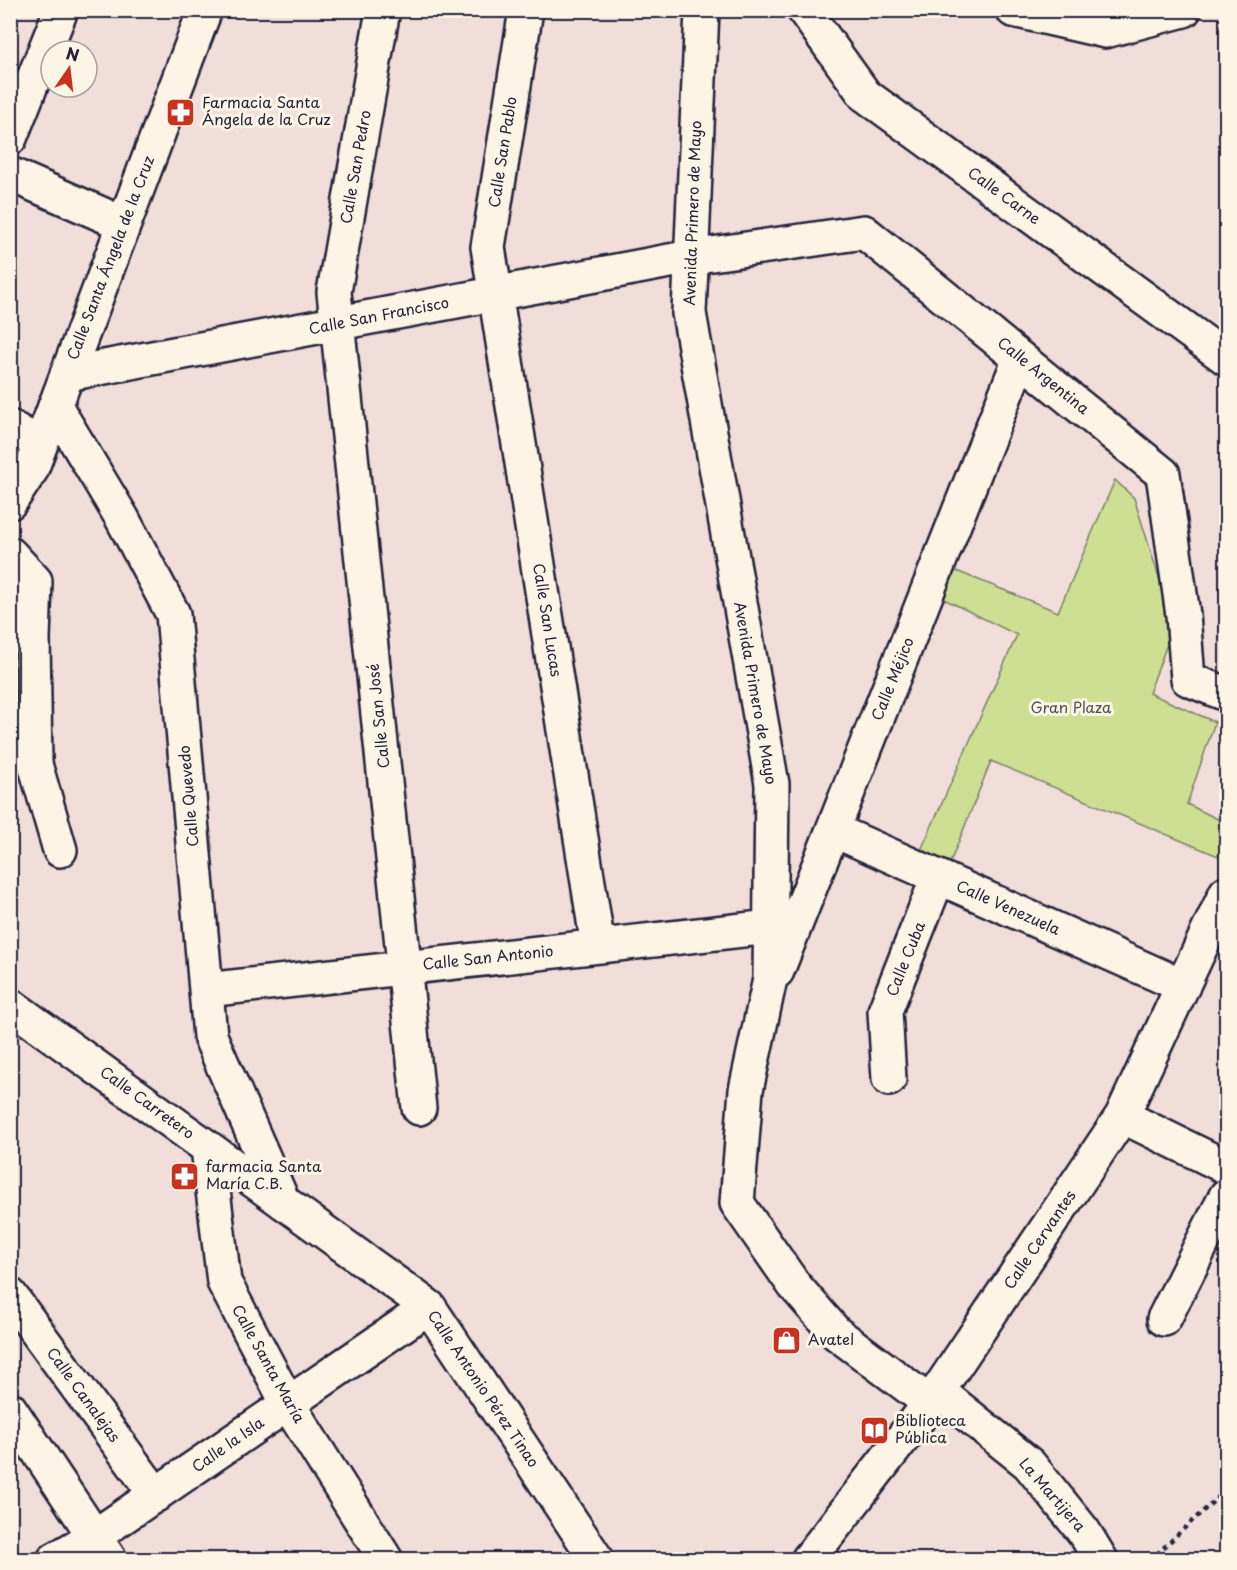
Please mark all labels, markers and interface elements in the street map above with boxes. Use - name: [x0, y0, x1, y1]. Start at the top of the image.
- north arrow: [39, 39, 99, 99]
- text: N: [64, 40, 82, 67]
- place label: Farmacia Santa Ángela de la Cruz: [202, 90, 331, 130]
- street label: Calle San Pablo: [481, 95, 522, 209]
- pharmacy icon: Farmacia Santa Ángela de la Cruz: [165, 96, 197, 128]
- street label: Calle San Pedro: [333, 108, 376, 225]
- street label: Avenida Primero de Mayo: [677, 120, 706, 306]
- street label: Calle Santa Ángela de la Cruz: [60, 152, 159, 363]
- street label: Calle Carne: [964, 160, 1046, 229]
- street label: Calle San Francisco: [307, 290, 451, 339]
- street label: Calle Argentina: [993, 331, 1095, 419]
- street label: Calle San Lucas: [528, 561, 569, 678]
- street label: Avenida Primero de Mayo: [729, 600, 784, 786]
- street label: Calle Méjico: [864, 633, 919, 724]
- street label: Calle San José: [361, 662, 394, 770]
- park label: Gran Plaza: [1030, 695, 1112, 718]
- street label: Calle Quevedo: [172, 745, 203, 848]
- street label: Calle Venezuela: [953, 873, 1065, 940]
- street label: Calle Cuba: [879, 917, 930, 999]
- street label: Calle San Antonio: [421, 938, 554, 975]
- street label: Calle Carretero: [96, 1060, 200, 1144]
- place label: farmacia Santa María C.B.: [206, 1154, 322, 1194]
- pharmacy icon: farmacia Santa María C.B.: [169, 1160, 201, 1192]
- street label: Calle Cervantes: [997, 1185, 1081, 1293]
- street label: Calle Santa María: [227, 1300, 312, 1427]
- street label: Calle Antonio Pérez Tinao: [423, 1305, 546, 1471]
- shop icon: Avatel: [771, 1324, 803, 1356]
- place label: Avatel: [808, 1327, 854, 1350]
- street label: Calle Canalejas: [42, 1342, 127, 1446]
- place label: Biblioteca Pública: [895, 1408, 966, 1448]
- street label: Calle la Isla: [186, 1410, 269, 1477]
- library icon: Biblioteca Pública: [858, 1414, 890, 1446]
- street label: La Martijera: [1015, 1452, 1092, 1536]

